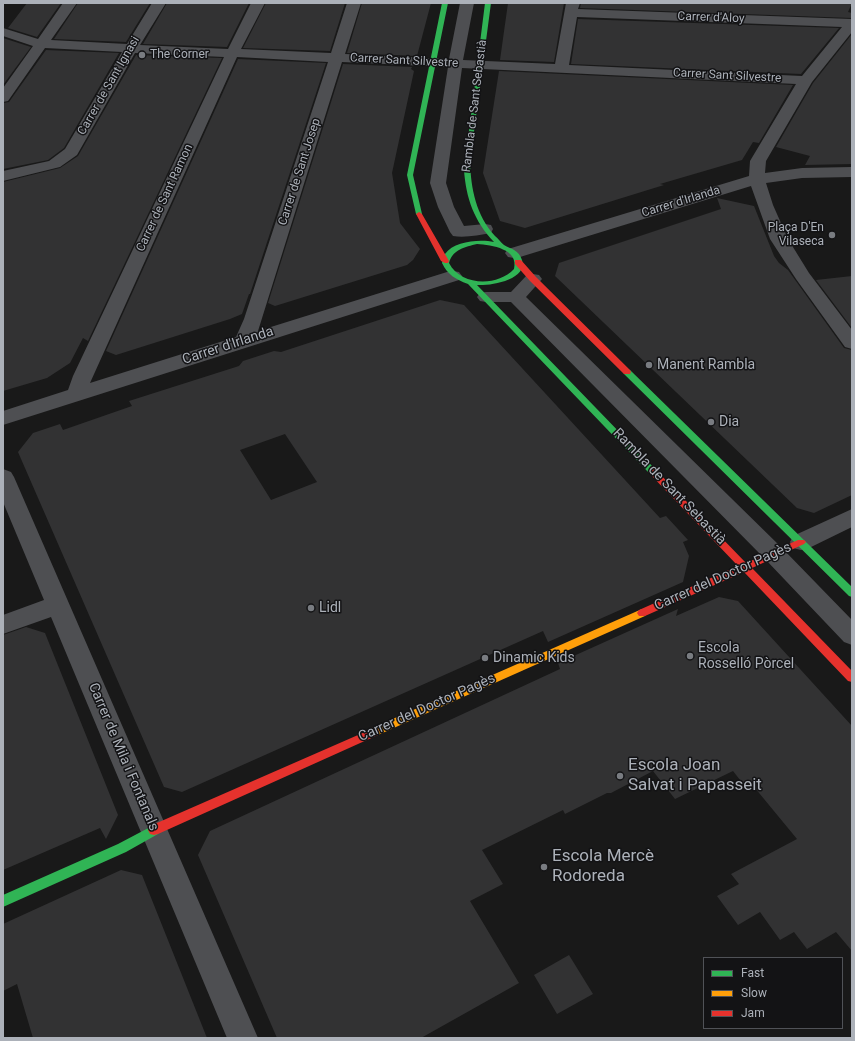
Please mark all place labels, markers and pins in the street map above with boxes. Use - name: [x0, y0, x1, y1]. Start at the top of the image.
- place label: The Corner: [150, 48, 209, 62]
- marker: The Corner: [137, 50, 147, 60]
- place label: Plaça D'En Vilaseca: [768, 221, 824, 249]
- marker: Plaça D'En Vilaseca: [827, 230, 837, 240]
- place label: Manent Rambla: [657, 357, 755, 373]
- marker: Manent Rambla: [644, 360, 654, 370]
- place label: Dia: [719, 414, 739, 430]
- marker: Dia: [706, 417, 716, 427]
- place label: Lidl: [319, 600, 341, 616]
- marker: Lidl: [306, 603, 316, 613]
- place label: Escola Rosselló Pòrcel: [698, 640, 794, 672]
- place label: Dinamic Kids: [493, 650, 575, 666]
- marker: Escola Rosselló Pòrcel: [685, 651, 695, 661]
- marker: Dinamic Kids: [480, 653, 490, 663]
- place label: Escola Joan Salvat i Papasseit: [628, 756, 762, 796]
- marker: Escola Joan Salvat i Papasseit: [615, 771, 625, 781]
- place label: Escola Mercè Rodoreda: [552, 847, 654, 887]
- marker: Escola Mercè Rodoreda: [539, 862, 549, 872]

